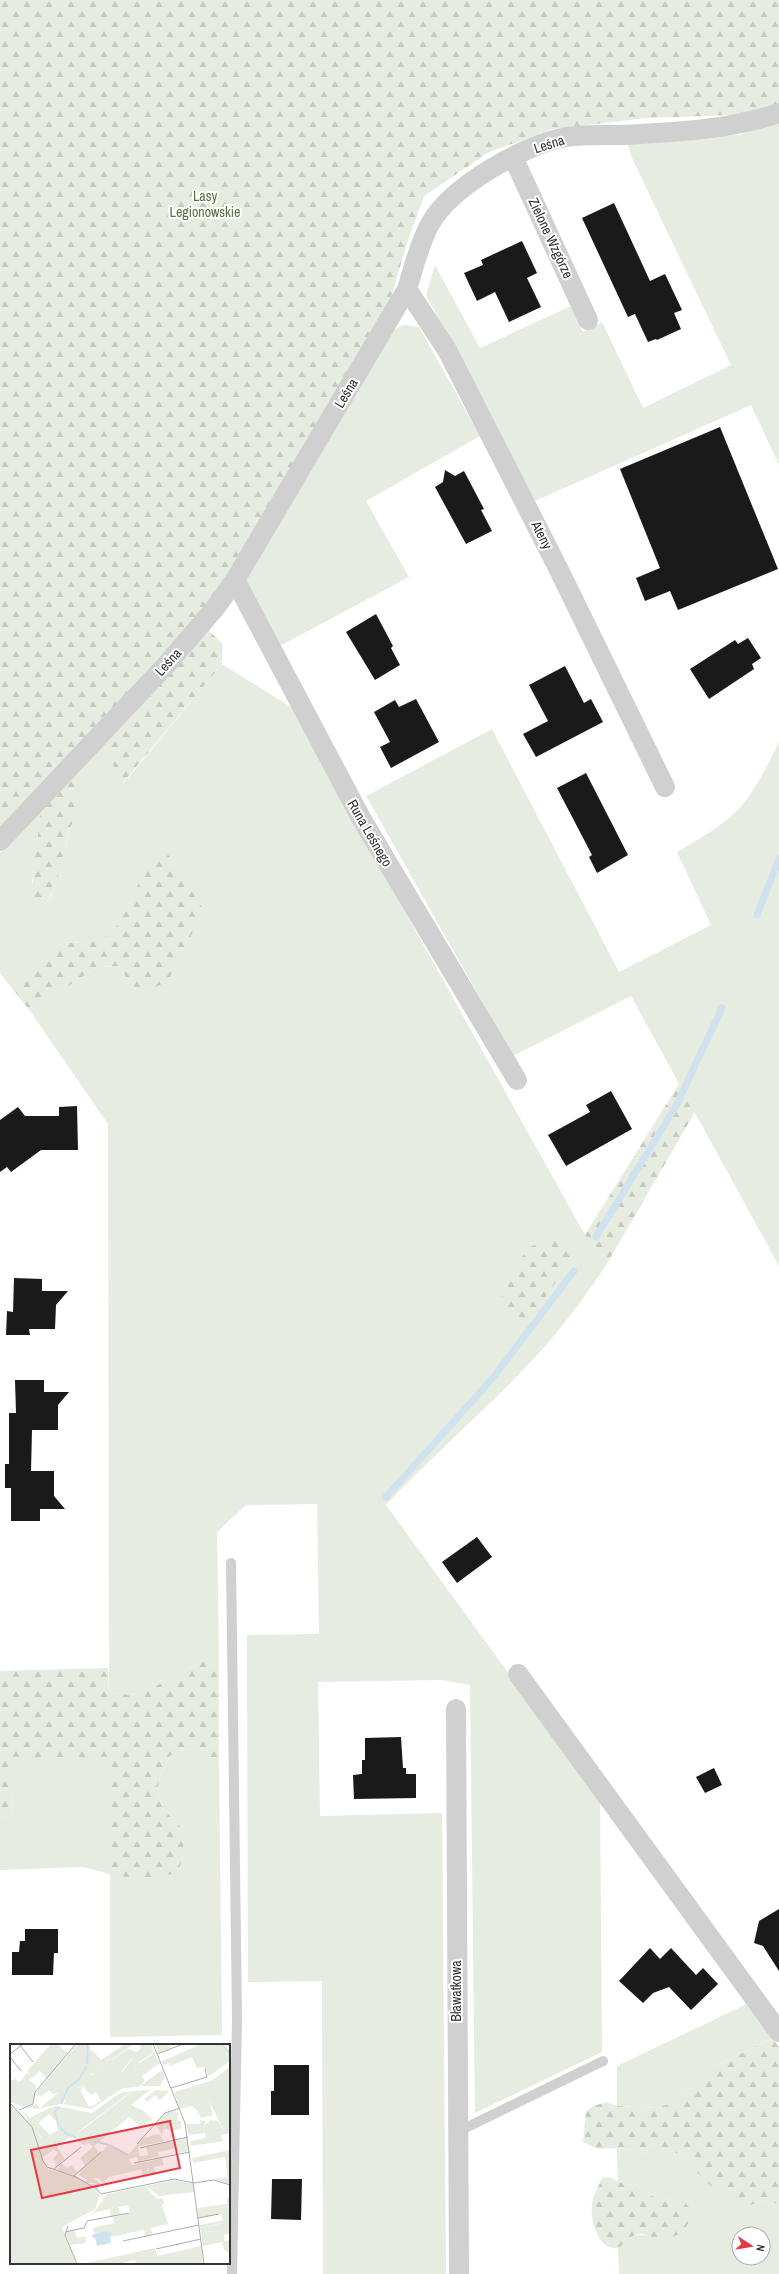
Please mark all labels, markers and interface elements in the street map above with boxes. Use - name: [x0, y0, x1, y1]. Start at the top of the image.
- street label: Leśna: [531, 130, 567, 157]
- park label: Lasy Legionowskie: [170, 187, 240, 221]
- street label: Zielone Wzgórze: [525, 195, 577, 281]
- street label: Leśna: [330, 374, 362, 411]
- street label: Ateny: [527, 517, 557, 552]
- street label: Leśna: [151, 644, 186, 680]
- street label: Runa Leśnego: [344, 796, 396, 870]
- street label: Bławatkowa: [447, 1960, 465, 2022]
- inset map: [10, 2044, 230, 2264]
- north arrow: [731, 2226, 771, 2266]
- text: N: [753, 2243, 768, 2253]

